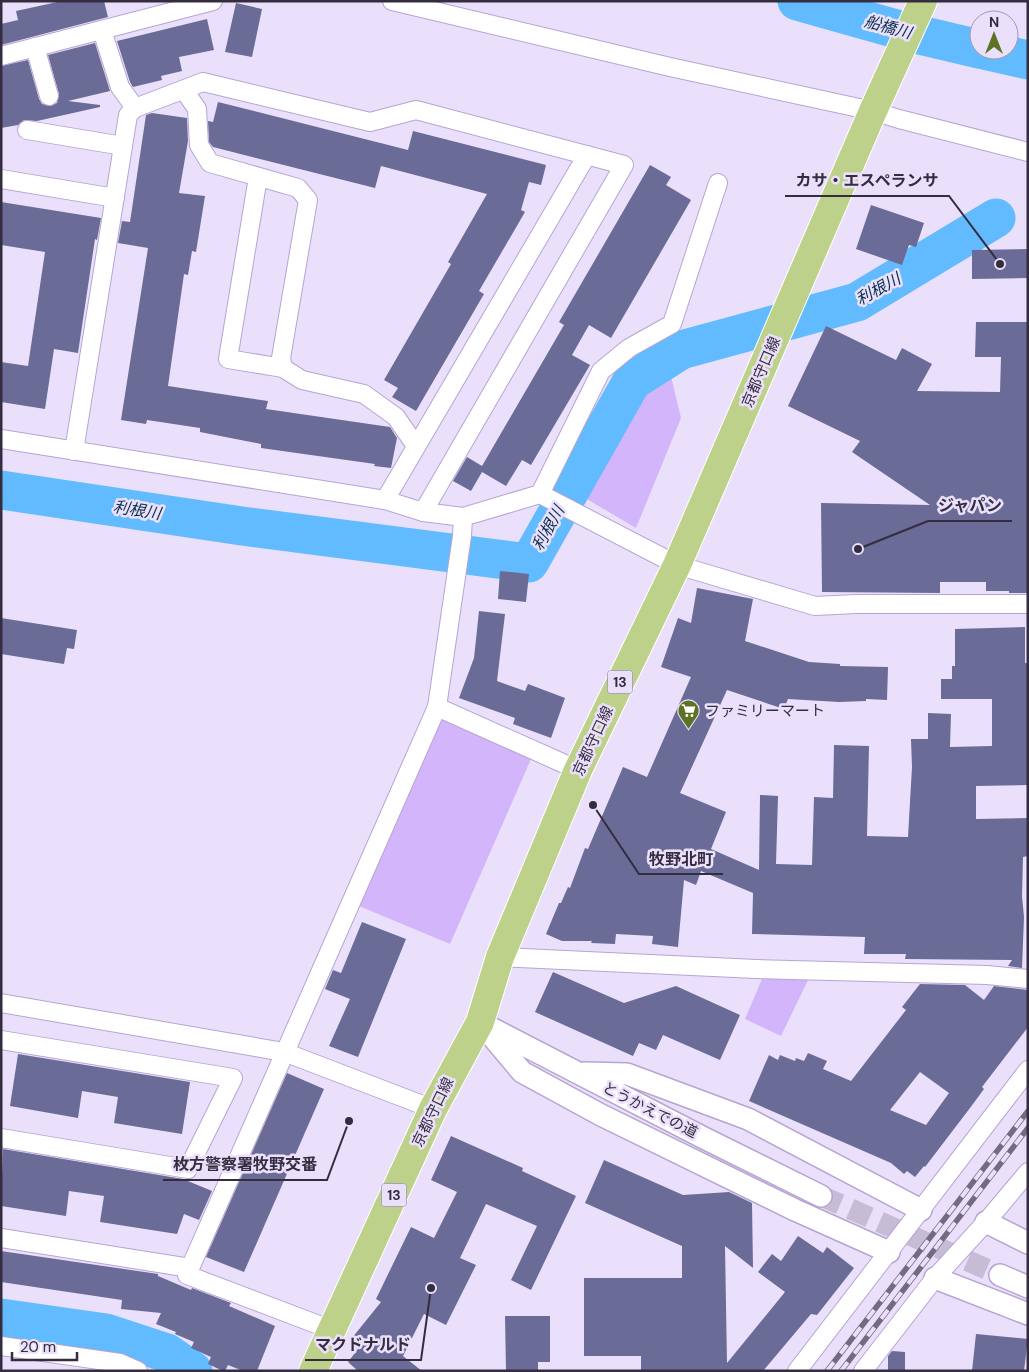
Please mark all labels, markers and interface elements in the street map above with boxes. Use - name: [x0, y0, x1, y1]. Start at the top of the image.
- north arrow: [969, 10, 1019, 60]
- water label: 船橋川: [862, 11, 916, 44]
- text: N: [989, 13, 999, 31]
- callout: カサ・エスペランサ: [785, 165, 949, 196]
- text: カサ・エスペランサ: [796, 170, 938, 191]
- water label: 利根川: [852, 267, 906, 310]
- street label: 京都守口線: [737, 334, 785, 410]
- callout: ジャパン: [928, 490, 1012, 521]
- text: ジャパン: [938, 495, 1002, 516]
- water label: 利根川: [112, 496, 164, 524]
- water label: 利根川: [527, 500, 570, 554]
- road number: 13: [608, 670, 632, 694]
- supermarket icon: ファミリーマート: [677, 699, 701, 730]
- place label: ファミリーマート: [705, 701, 825, 721]
- street label: 京都守口線: [568, 703, 618, 779]
- callout: 牧野北町: [639, 843, 723, 874]
- text: 牧野北町: [649, 849, 713, 870]
- street label: 京都守口線: [408, 1074, 458, 1150]
- street label: とうかえでの道: [599, 1077, 701, 1143]
- callout: 枚方警察署牧野交番: [163, 1149, 327, 1180]
- text: 枚方警察署牧野交番: [173, 1154, 317, 1175]
- road number: 13: [382, 1184, 406, 1206]
- callout: マクドナルド: [305, 1329, 421, 1360]
- scale bar: [12, 1330, 78, 1362]
- text: マクドナルド: [315, 1334, 411, 1355]
- text: 20 m: [20, 1337, 56, 1357]

